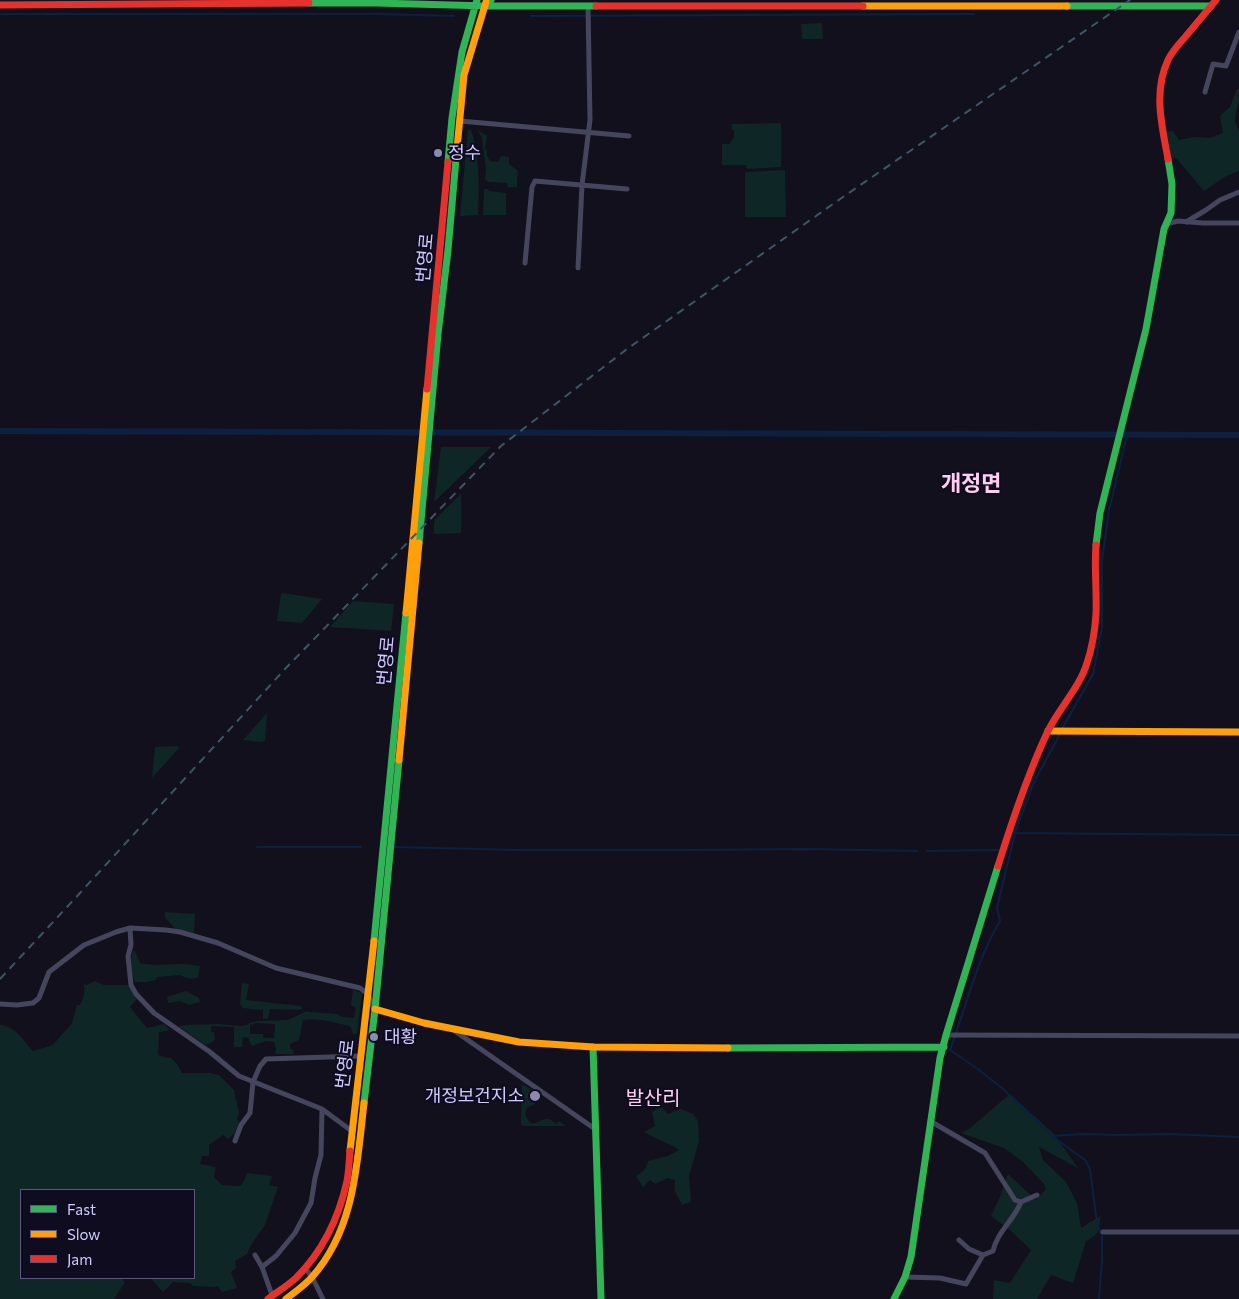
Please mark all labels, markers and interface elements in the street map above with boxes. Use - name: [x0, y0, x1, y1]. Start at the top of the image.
- place label: 정수: [448, 142, 481, 164]
- marker: 정수: [432, 147, 444, 159]
- street label: 번영로: [412, 232, 438, 284]
- district label: 개정면: [941, 471, 1001, 497]
- street label: 번영로: [373, 635, 399, 687]
- place label: 대황: [384, 1026, 417, 1048]
- marker: 대황: [368, 1031, 380, 1043]
- street label: 번영로: [331, 1038, 359, 1090]
- place label: 개정보건지소: [425, 1085, 524, 1107]
- district label: 발산리: [625, 1086, 681, 1110]
- marker: 개정보건지소: [528, 1089, 542, 1103]
- legend: [20, 1189, 195, 1279]
- text: Fast: [67, 1200, 96, 1218]
- text: Slow: [67, 1225, 100, 1243]
- text: Jam: [67, 1250, 92, 1268]

